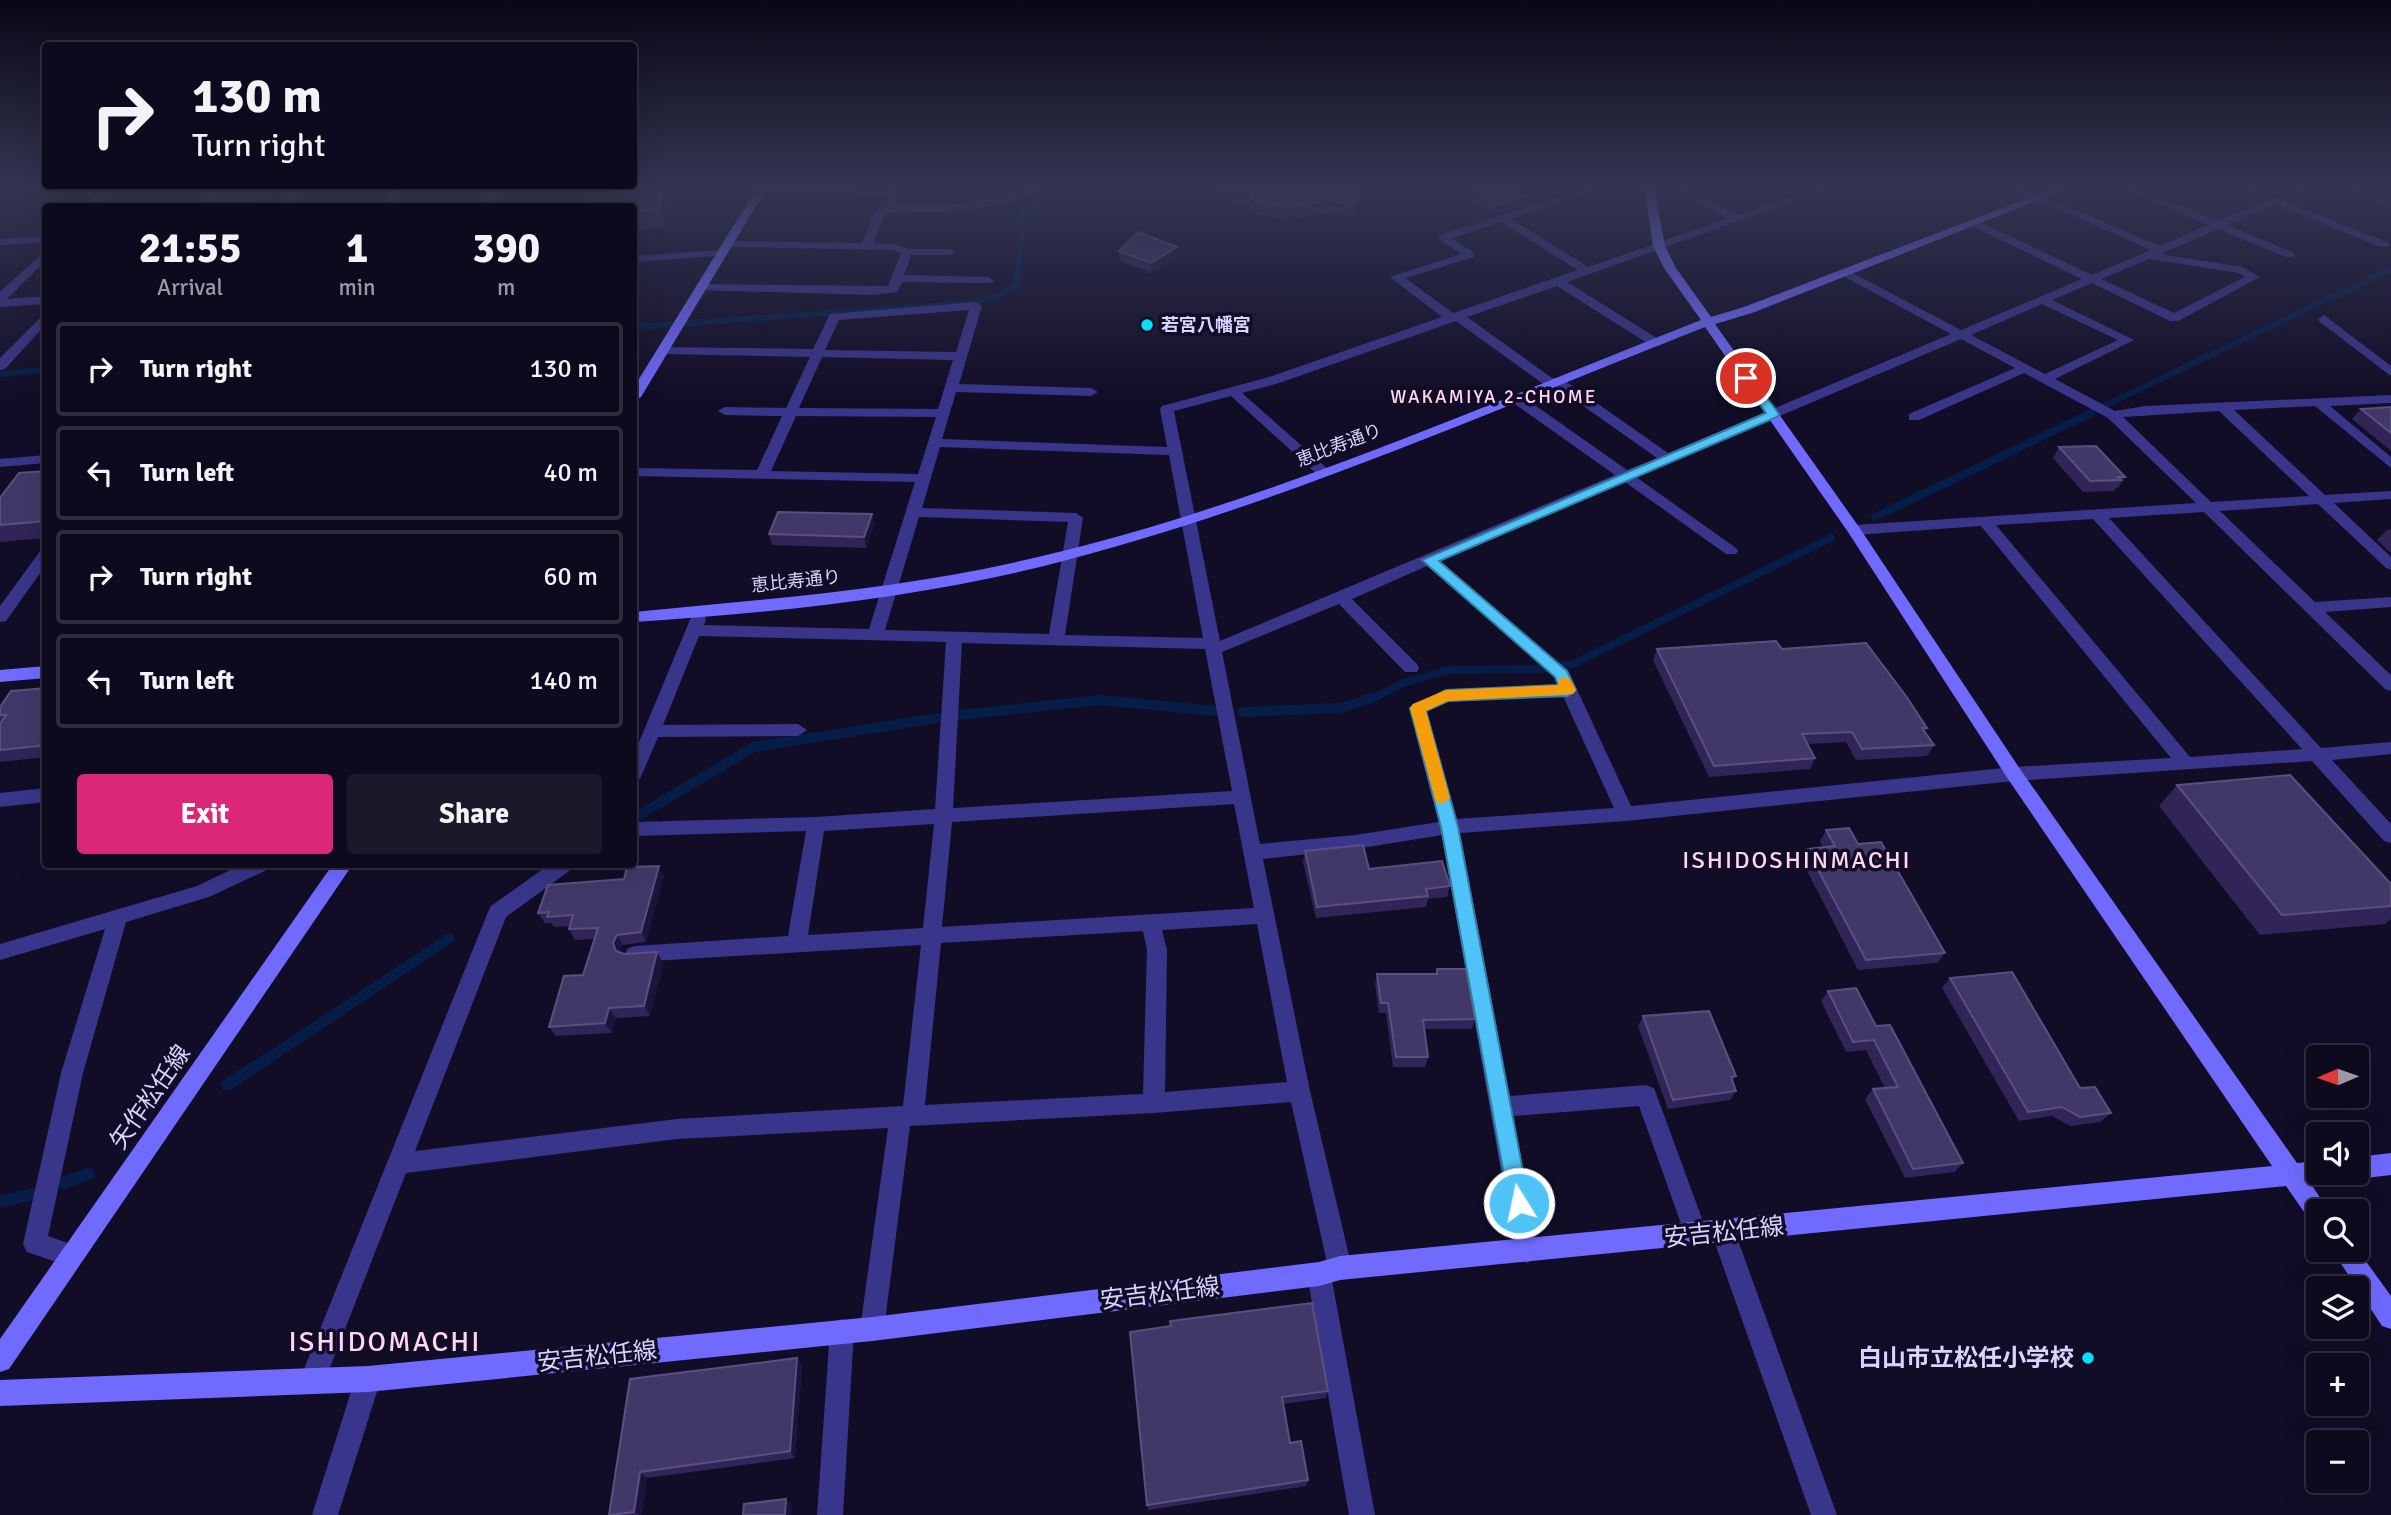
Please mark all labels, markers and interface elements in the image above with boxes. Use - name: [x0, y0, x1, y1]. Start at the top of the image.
- text: 130 m: [192, 66, 322, 126]
- icon: right: [77, 70, 168, 161]
- text: Turn right: [192, 126, 325, 165]
- text: 21:55: [139, 223, 242, 274]
- text: 1: [346, 223, 368, 274]
- text: 390: [472, 223, 540, 274]
- text: Arrival: [157, 273, 223, 302]
- text: min: [338, 273, 376, 302]
- text: m: [497, 273, 515, 302]
- place label: 若宮八幡宮: [1161, 314, 1251, 336]
- marker: 若宮八幡宮: [1139, 317, 1155, 333]
- pin: [1716, 348, 1776, 408]
- icon: right: [81, 350, 119, 388]
- text: Turn right: [140, 353, 252, 385]
- text: 130 m: [529, 353, 598, 385]
- icon: arrive: [1727, 359, 1765, 397]
- district label: WAKAMIYA 2-CHOME: [1390, 385, 1598, 409]
- street label: 恵比寿通り: [1293, 419, 1385, 471]
- icon: left: [81, 454, 119, 492]
- text: Turn left: [140, 457, 234, 489]
- text: 40 m: [543, 457, 598, 489]
- icon: right: [81, 558, 119, 596]
- text: Turn right: [140, 561, 252, 593]
- text: 60 m: [543, 561, 598, 593]
- street label: 恵比寿通り: [750, 565, 842, 597]
- icon: left: [81, 662, 119, 700]
- text: Turn left: [140, 665, 234, 697]
- text: 140 m: [529, 665, 598, 697]
- button: Exit: [77, 774, 333, 854]
- button: Share: [347, 774, 602, 854]
- district label: ISHIDOSHINMACHI: [1682, 845, 1912, 875]
- street label: 矢作松任線: [103, 1039, 197, 1155]
- north arrow: [2306, 1045, 2370, 1108]
- map controls: [2306, 1045, 2369, 1493]
- button: sound: [2306, 1122, 2369, 1185]
- position arrow: [1482, 1166, 1556, 1240]
- button: search: [2306, 1199, 2369, 1262]
- street label: 安吉松任線: [1663, 1211, 1785, 1253]
- street label: 安吉松任線: [1099, 1271, 1221, 1315]
- button: layers: [2306, 1276, 2369, 1339]
- district label: ISHIDOMACHI: [289, 1325, 481, 1359]
- street label: 安吉松任線: [536, 1335, 658, 1377]
- place label: 白山市立松任小学校: [1858, 1343, 2074, 1373]
- marker: 白山市立松任小学校: [2080, 1350, 2096, 1366]
- button: +: [2306, 1353, 2369, 1416]
- button: −: [2306, 1430, 2369, 1493]

